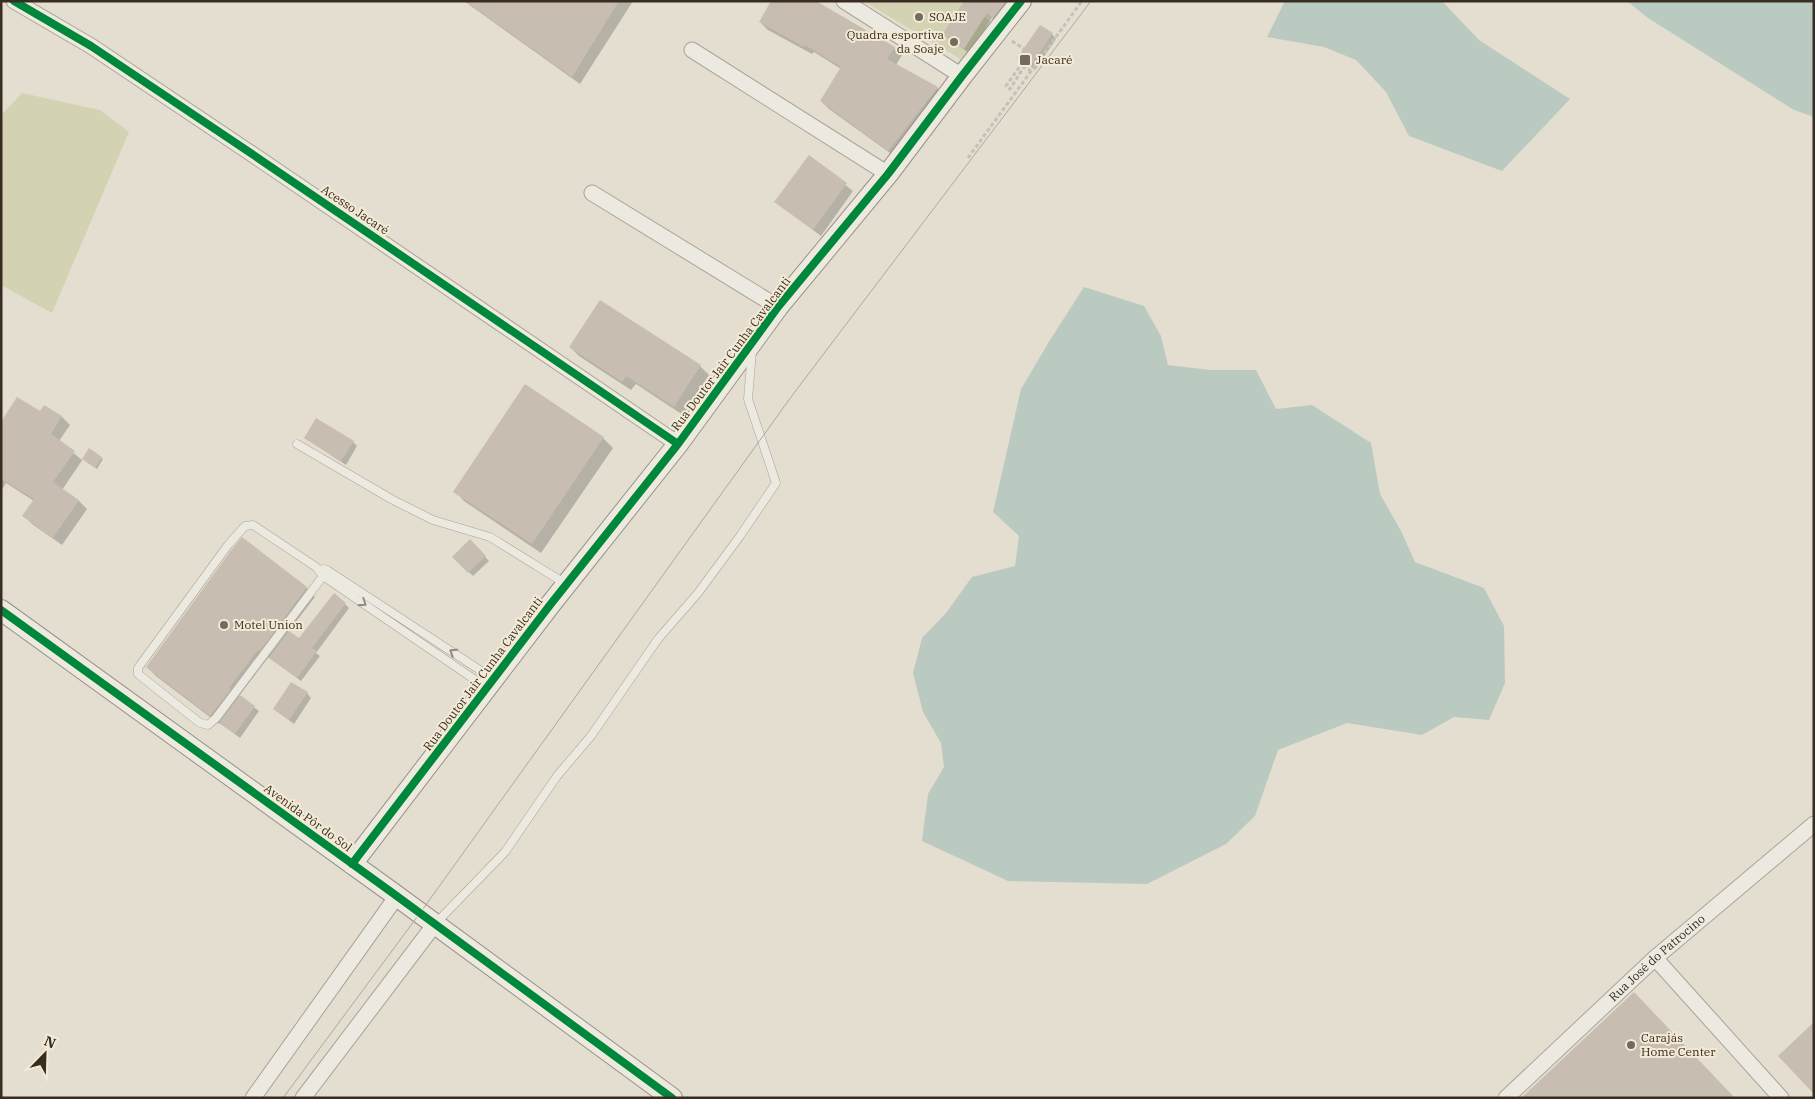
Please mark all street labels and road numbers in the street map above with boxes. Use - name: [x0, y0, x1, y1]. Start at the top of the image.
- street label: Acesso Jacaré: [319, 181, 392, 238]
- street label: Rua Doutor Jair Cunha Cavalcanti: [668, 274, 794, 434]
- street label: Rua Doutor Jair Cunha Cavalcanti: [420, 594, 546, 754]
- street label: Avenida Pôr do Sol: [261, 781, 356, 855]
- street label: Rua José do Patrocino: [1606, 911, 1708, 1004]

